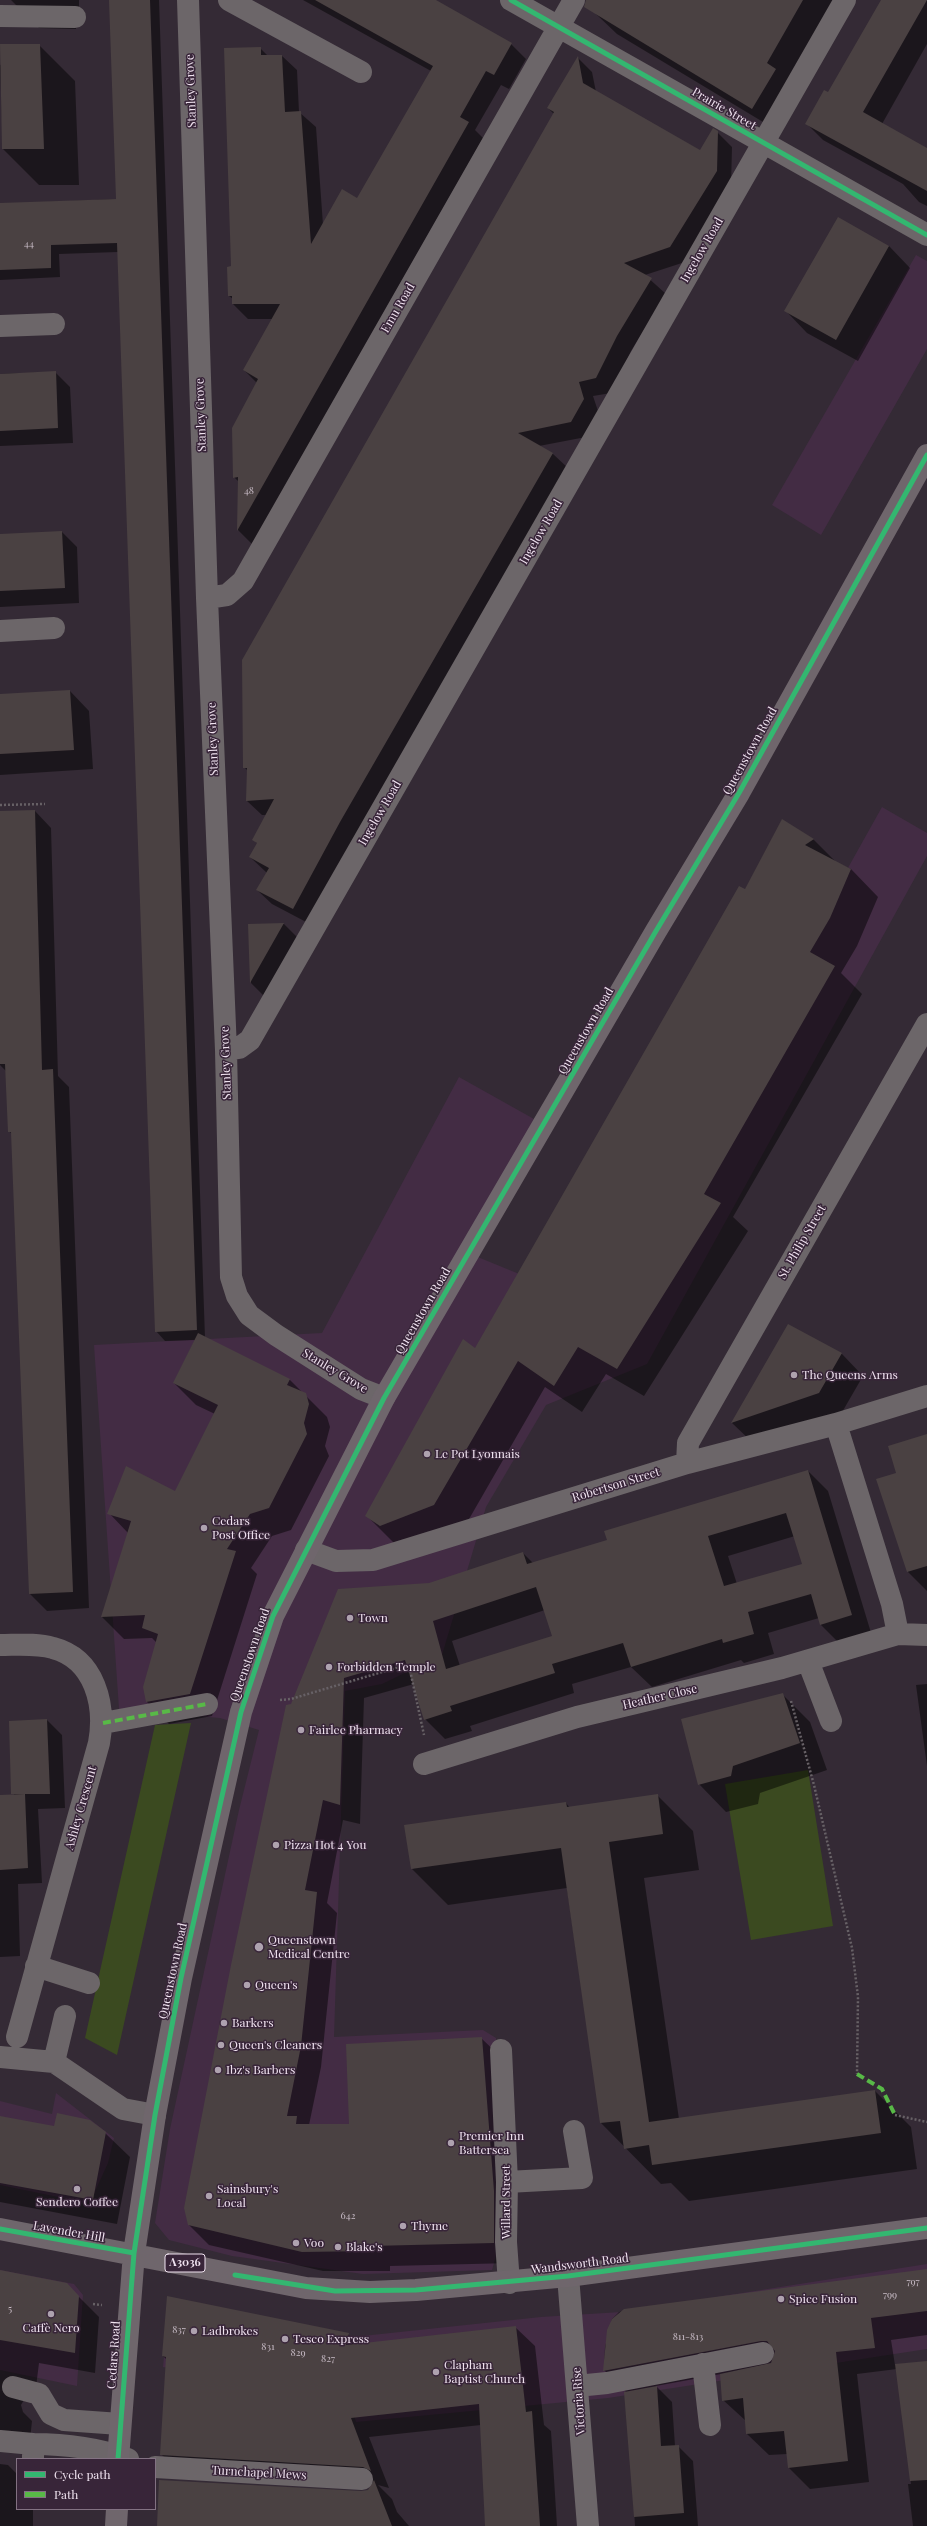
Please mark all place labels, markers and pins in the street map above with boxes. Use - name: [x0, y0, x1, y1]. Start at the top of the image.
- place label: The Queens Arms: [802, 1368, 898, 1382]
- marker: The Queens Arms: [789, 1370, 799, 1380]
- place label: Le Pot Lyonnais: [435, 1447, 520, 1461]
- marker: Le Pot Lyonnais: [422, 1449, 432, 1459]
- place label: Cedars Post Office: [212, 1514, 270, 1542]
- marker: Cedars Post Office: [199, 1523, 209, 1533]
- place label: Town: [358, 1611, 388, 1625]
- marker: Town: [345, 1613, 355, 1623]
- place label: Forbidden Temple: [337, 1660, 436, 1674]
- marker: Forbidden Temple: [324, 1662, 334, 1672]
- place label: Fairlee Pharmacy: [309, 1723, 402, 1737]
- marker: Fairlee Pharmacy: [296, 1725, 306, 1735]
- place label: Pizza Hot 4 You: [284, 1838, 366, 1852]
- marker: Pizza Hot 4 You: [271, 1840, 281, 1850]
- place label: Queenstown Medical Centre: [268, 1933, 350, 1961]
- marker: Queenstown Medical Centre: [253, 1941, 265, 1953]
- place label: Queen's: [255, 1978, 298, 1992]
- marker: Queen's: [242, 1980, 252, 1990]
- place label: Barkers: [232, 2016, 274, 2030]
- marker: Barkers: [219, 2018, 229, 2028]
- place label: Queen's Cleaners: [229, 2038, 322, 2052]
- marker: Queen's Cleaners: [216, 2040, 226, 2050]
- place label: Ibz's Barbers: [226, 2063, 295, 2077]
- marker: Ibz's Barbers: [213, 2065, 223, 2075]
- place label: Premier Inn Battersea: [459, 2129, 524, 2157]
- marker: Premier Inn Battersea: [446, 2138, 456, 2148]
- place label: Sainsbury's Local: [217, 2182, 278, 2210]
- marker: Sendero Coffee: [72, 2184, 82, 2194]
- marker: Sainsbury's Local: [204, 2191, 214, 2201]
- place label: Sendero Coffee: [36, 2195, 118, 2209]
- place label: Thyme: [411, 2219, 448, 2233]
- marker: Thyme: [398, 2221, 408, 2231]
- place label: Voo: [304, 2236, 324, 2250]
- marker: Voo: [291, 2238, 301, 2248]
- place label: Blake's: [346, 2240, 383, 2254]
- marker: Blake's: [333, 2242, 343, 2252]
- place label: Spice Fusion: [789, 2292, 857, 2306]
- marker: Spice Fusion: [776, 2294, 786, 2304]
- marker: Caffè Nero: [46, 2309, 56, 2319]
- place label: Caffè Nero: [23, 2321, 79, 2335]
- place label: Ladbrokes: [202, 2324, 258, 2338]
- marker: Ladbrokes: [189, 2326, 199, 2336]
- place label: Tesco Express: [293, 2332, 369, 2346]
- marker: Tesco Express: [280, 2334, 290, 2344]
- place label: Clapham Baptist Church: [444, 2358, 525, 2386]
- marker: Clapham Baptist Church: [431, 2367, 441, 2377]

